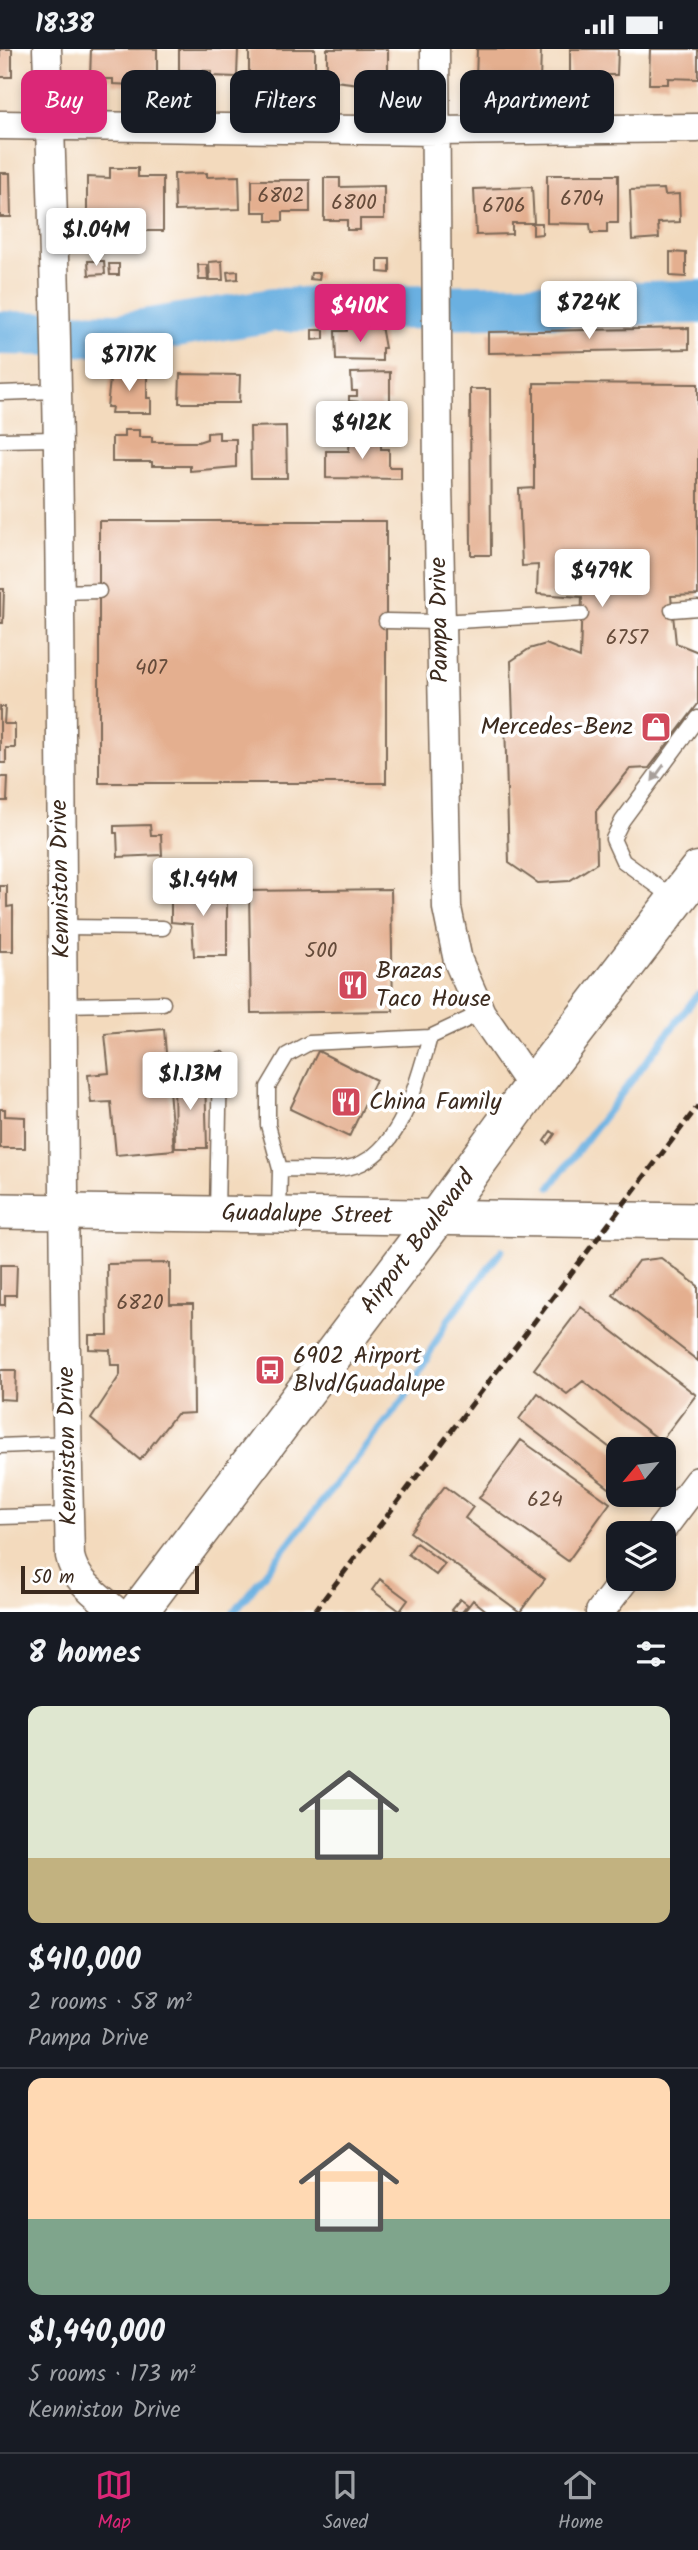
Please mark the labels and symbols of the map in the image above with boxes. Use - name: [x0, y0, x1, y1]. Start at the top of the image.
- house number: 6802: [257, 180, 305, 213]
- house number: 6704: [560, 183, 604, 216]
- house number: 6800: [331, 187, 377, 220]
- house number: 6706: [482, 190, 526, 223]
- pin: $1.04M: [39, 209, 153, 268]
- pin: $724K: [540, 281, 638, 341]
- pin: $410K: [311, 285, 409, 344]
- pin: $717K: [80, 333, 178, 393]
- pin: $412K: [313, 401, 411, 461]
- pin: $479K: [553, 549, 651, 609]
- street label: Pampa Drive: [419, 557, 461, 683]
- house number: 6757: [606, 622, 649, 655]
- house number: 407: [135, 652, 168, 685]
- place label: Mercedes-Benz: [480, 708, 633, 747]
- shop icon: Mercedes-Benz: [639, 710, 673, 744]
- one-way arrow: [651, 764, 665, 782]
- street label: Kenniston Drive: [40, 799, 82, 959]
- pin: $1.44M: [146, 859, 260, 918]
- house number: 500: [305, 935, 337, 968]
- place label: Brazas Taco House: [376, 952, 491, 1019]
- restaurant icon: Brazas Taco House: [336, 968, 370, 1002]
- pin: $1.13M: [133, 1053, 247, 1112]
- place label: China Family: [369, 1083, 502, 1122]
- restaurant icon: China Family: [329, 1085, 363, 1119]
- street label: Airport Boulevard: [350, 1160, 486, 1323]
- street label: Guadalupe Street: [221, 1194, 393, 1236]
- house number: 6820: [116, 1287, 164, 1320]
- place label: 6902 Airport Blvd/Guadalupe: [293, 1337, 445, 1404]
- bus stop icon: 6902 Airport Blvd/Guadalupe: [253, 1353, 287, 1387]
- street label: Kenniston Drive: [47, 1366, 89, 1526]
- north arrow: [606, 1437, 676, 1507]
- house number: 624: [527, 1484, 563, 1517]
- scale bar: [21, 1563, 200, 1595]

